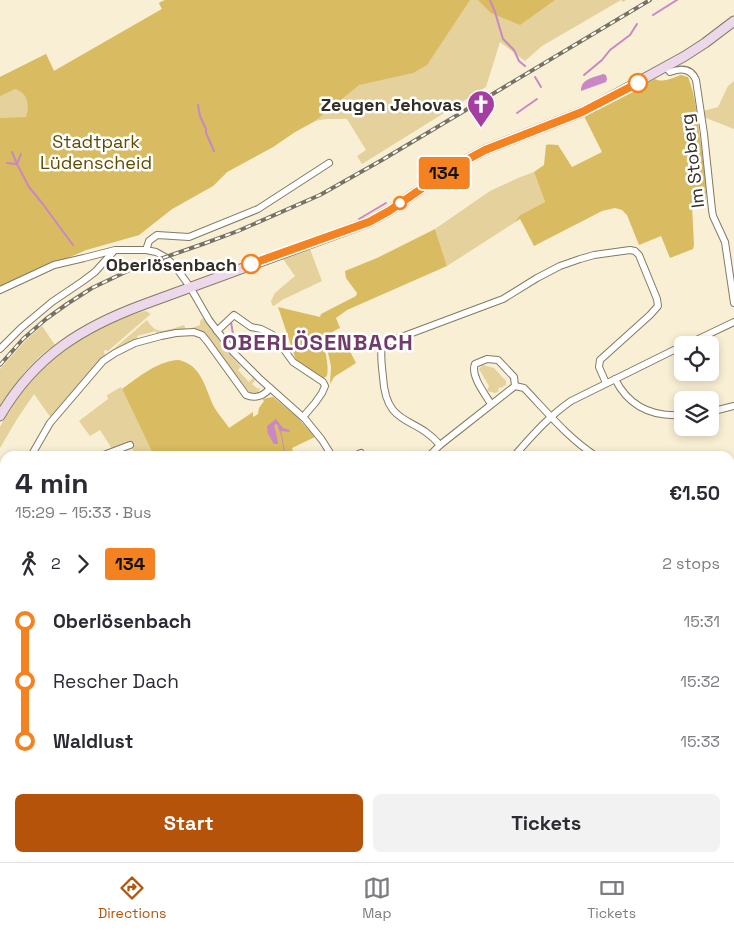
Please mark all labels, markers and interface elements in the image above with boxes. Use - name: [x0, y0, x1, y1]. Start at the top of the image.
- unlabelled marker: [628, 73, 648, 93]
- church icon: Zeugen Jehovas: [466, 89, 496, 128]
- place label: Zeugen Jehovas: [321, 93, 462, 116]
- street label: Im Stoberg: [675, 113, 709, 209]
- park label: Stadtpark Lüdenscheid: [40, 130, 152, 174]
- line badge: 134: [415, 157, 473, 189]
- text: 134: [429, 161, 459, 184]
- unlabelled marker: [393, 196, 407, 210]
- place label: Oberlösenbach: [106, 253, 237, 276]
- marker: Oberlösenbach: [241, 254, 261, 274]
- district label: OBERLÖSENBACH: [222, 328, 414, 356]
- map controls: [674, 336, 719, 436]
- button: locate: [674, 336, 719, 381]
- button: layers: [674, 391, 719, 436]
- text: 4 min: [15, 465, 89, 501]
- text: €1.50: [669, 481, 720, 506]
- text: 15:29 – 15:33 · Bus: [15, 502, 151, 523]
- icon: walk: [15, 550, 43, 578]
- icon: forward: [69, 550, 97, 578]
- text: 134: [115, 552, 145, 575]
- text: 2: [51, 553, 61, 574]
- text: 2 stops: [662, 553, 720, 574]
- text: Oberlösenbach: [53, 609, 192, 634]
- text: 15:31: [684, 611, 720, 632]
- text: Rescher Dach: [53, 669, 179, 694]
- text: 15:32: [680, 671, 720, 692]
- text: Waldlust: [53, 729, 133, 754]
- text: 15:33: [680, 731, 720, 752]
- button: Start: [15, 794, 363, 852]
- button: Tickets: [373, 794, 720, 852]
- tab: Directions: [98, 874, 166, 922]
- tab: Map: [362, 874, 391, 922]
- tab: Tickets: [587, 874, 636, 922]

